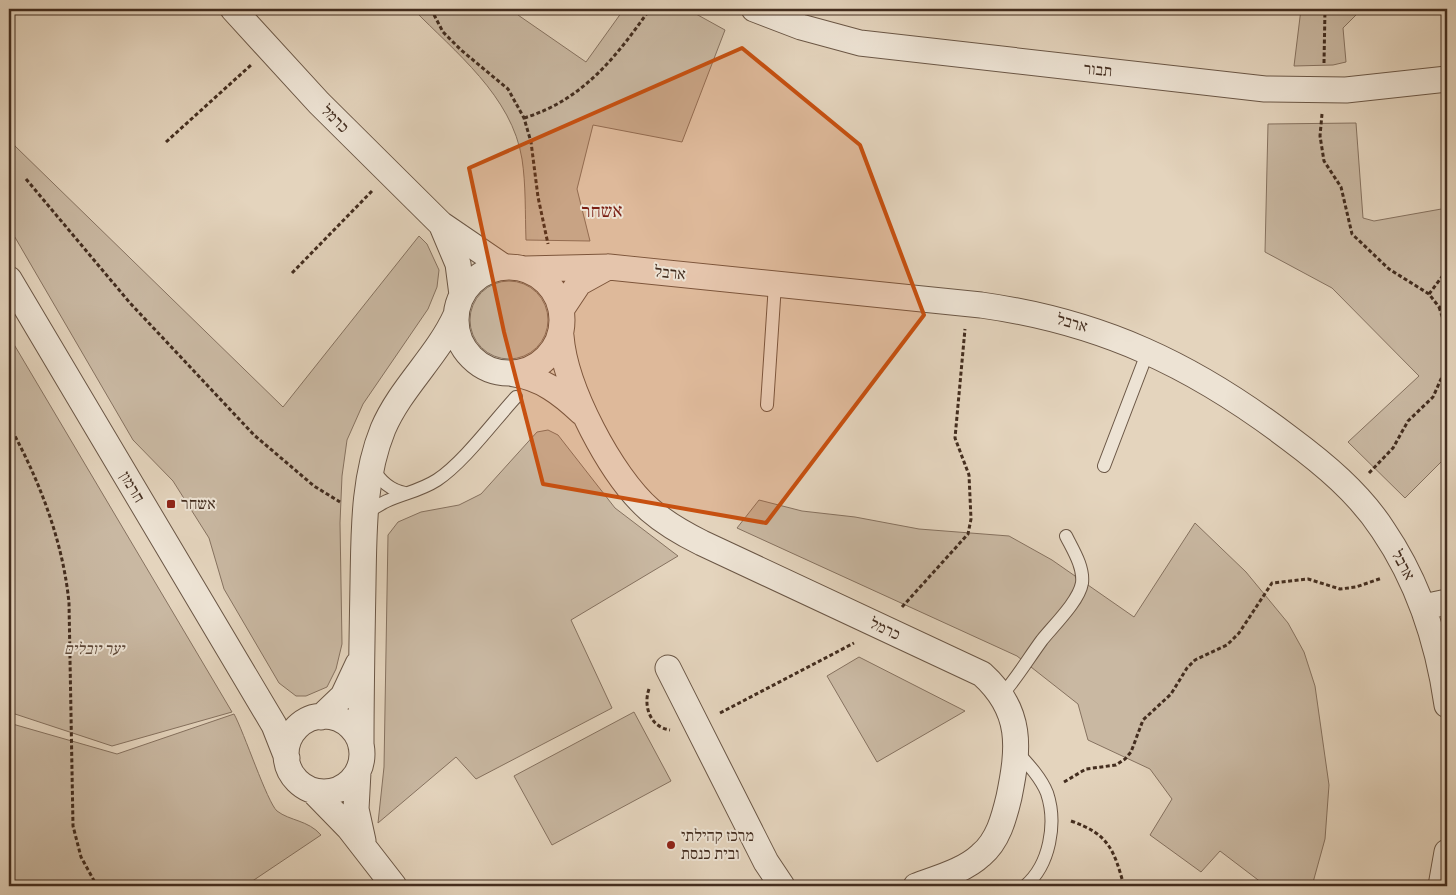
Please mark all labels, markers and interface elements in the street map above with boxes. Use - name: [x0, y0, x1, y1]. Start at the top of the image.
- street label: תבור: [1083, 59, 1113, 81]
- street label: כרמל: [317, 101, 353, 137]
- district label: אשחר: [581, 199, 623, 223]
- street label: ארבל: [653, 261, 687, 285]
- street label: ארבל: [1054, 309, 1090, 337]
- street label: חרמון: [115, 468, 149, 506]
- place label: אשחר: [181, 494, 216, 514]
- marker: אשחר: [165, 498, 177, 510]
- street label: ארבל: [1387, 546, 1419, 584]
- street label: כרמל: [866, 613, 904, 645]
- park label: יער יובלים: [64, 639, 126, 659]
- place label: מרכז קהילתי ובית כנסת: [681, 826, 754, 864]
- marker: מרכז קהילתי ובית כנסת: [665, 839, 677, 851]

